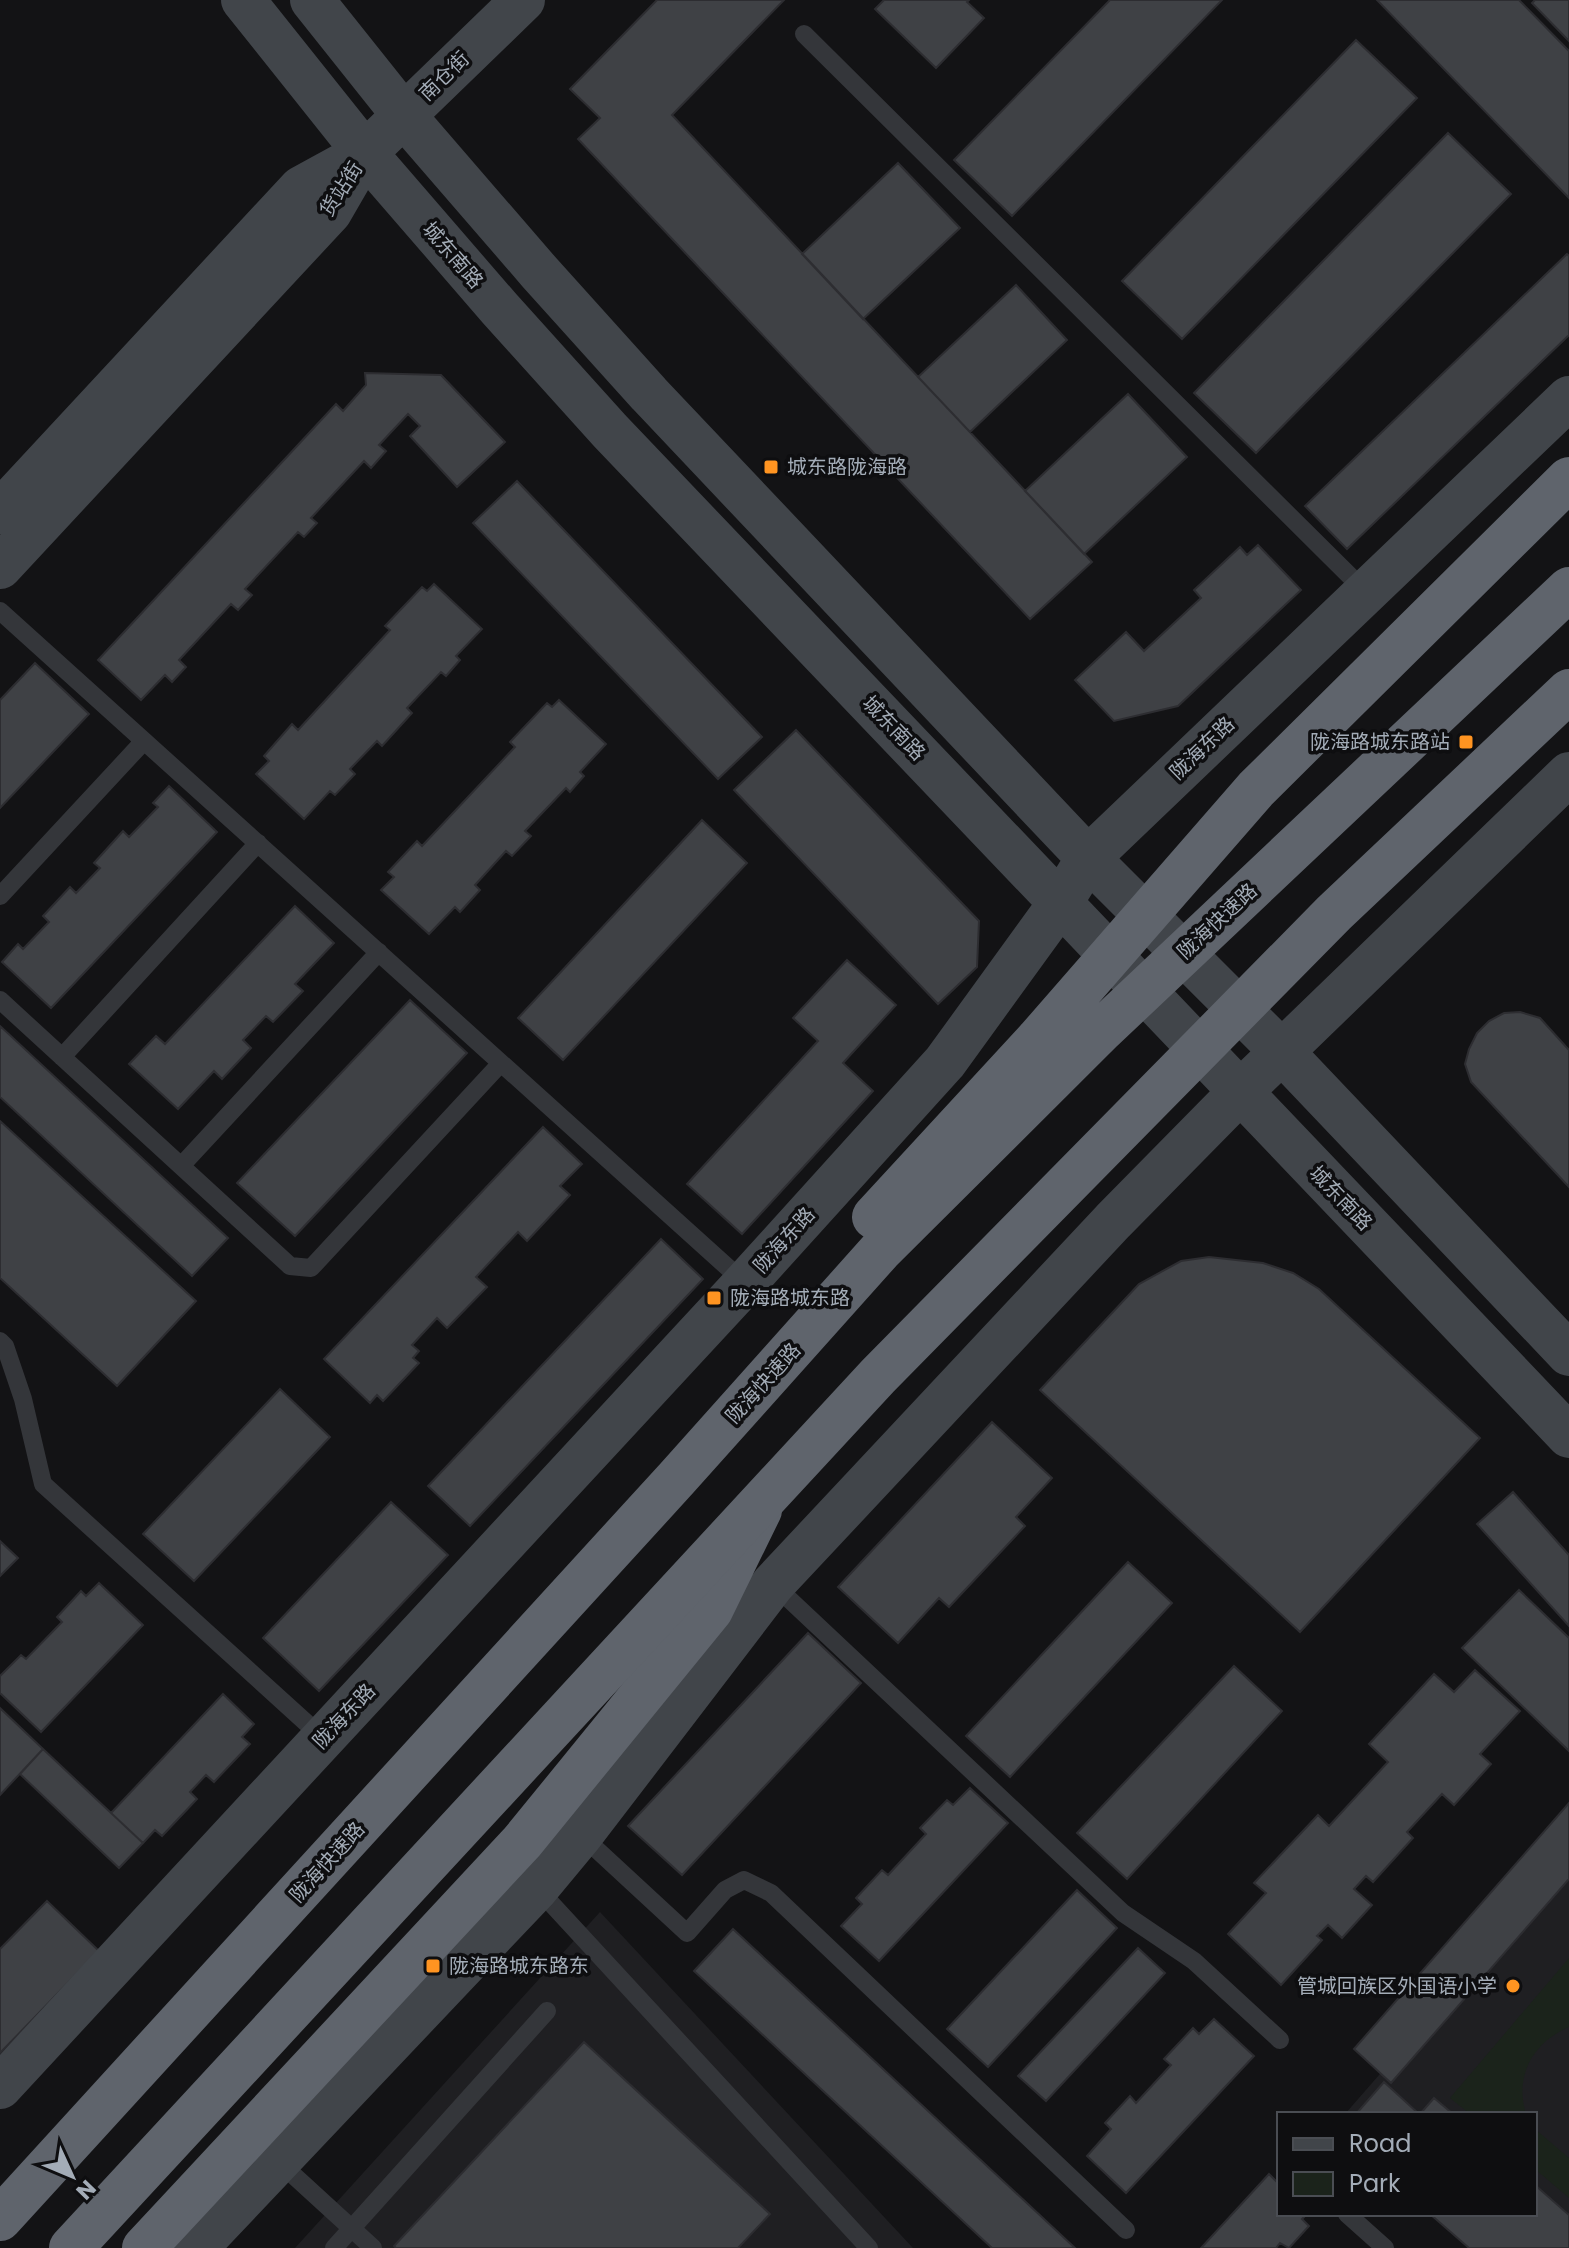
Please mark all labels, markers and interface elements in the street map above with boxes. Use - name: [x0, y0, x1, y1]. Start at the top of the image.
- street label: 南仓街: [413, 45, 475, 107]
- street label: 货站街: [313, 156, 369, 222]
- street label: 城东南路: [416, 216, 490, 294]
- place label: 城东路陇海路: [787, 453, 907, 481]
- marker: 城东路陇海路: [762, 458, 780, 476]
- street label: 城东南路: [856, 690, 932, 766]
- street label: 陇海东路: [1164, 710, 1240, 786]
- place label: 陇海路城东路站: [1310, 728, 1450, 756]
- marker: 陇海路城东路站: [1457, 733, 1475, 751]
- street label: 陇海快速路: [1171, 877, 1263, 965]
- street label: 城东南路: [1303, 1160, 1379, 1236]
- street label: 陇海东路: [747, 1201, 821, 1279]
- place label: 陇海路城东路: [730, 1284, 850, 1312]
- marker: 陇海路城东路: [705, 1289, 723, 1307]
- street label: 陇海快速路: [719, 1336, 807, 1430]
- street label: 陇海东路: [306, 1677, 382, 1755]
- street label: 陇海快速路: [283, 1815, 371, 1909]
- place label: 陇海路城东路东: [449, 1952, 589, 1980]
- marker: 陇海路城东路东: [424, 1957, 442, 1975]
- place label: 管城回族区外国语小学: [1297, 1972, 1497, 2000]
- marker: 管城回族区外国语小学: [1504, 1977, 1522, 1995]
- legend: [1277, 2112, 1537, 2216]
- text: Road: [1349, 2127, 1411, 2160]
- north arrow: [32, 2136, 112, 2216]
- text: Park: [1349, 2167, 1401, 2200]
- text: N: [69, 2173, 103, 2206]

